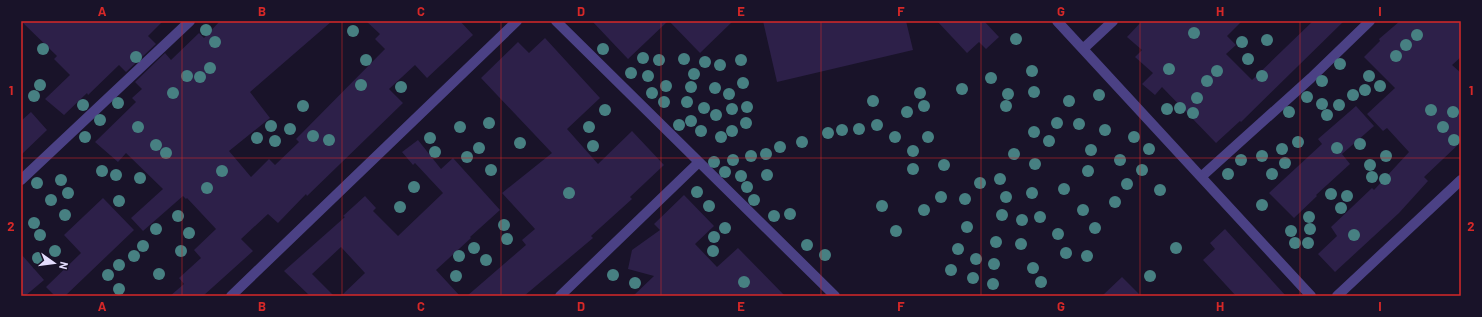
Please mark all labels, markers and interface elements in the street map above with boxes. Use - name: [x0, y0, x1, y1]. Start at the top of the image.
- text: A: [98, 3, 107, 19]
- text: B: [258, 3, 266, 19]
- text: C: [417, 3, 425, 19]
- text: D: [577, 3, 585, 19]
- text: E: [737, 3, 745, 19]
- text: F: [897, 3, 905, 19]
- text: G: [1057, 3, 1065, 19]
- text: H: [1216, 3, 1224, 19]
- text: I: [1378, 3, 1382, 19]
- text: 1: [9, 82, 13, 98]
- text: 1: [1469, 82, 1473, 98]
- text: 2: [7, 218, 15, 234]
- text: 2: [1467, 218, 1475, 234]
- north arrow: [34, 243, 74, 283]
- text: N: [57, 260, 71, 271]
- text: A: [98, 298, 107, 314]
- text: B: [258, 298, 266, 314]
- text: C: [417, 298, 425, 314]
- text: D: [577, 298, 585, 314]
- text: E: [737, 298, 745, 314]
- text: F: [897, 298, 905, 314]
- text: G: [1057, 298, 1065, 314]
- text: H: [1216, 298, 1224, 314]
- text: I: [1378, 298, 1382, 314]

